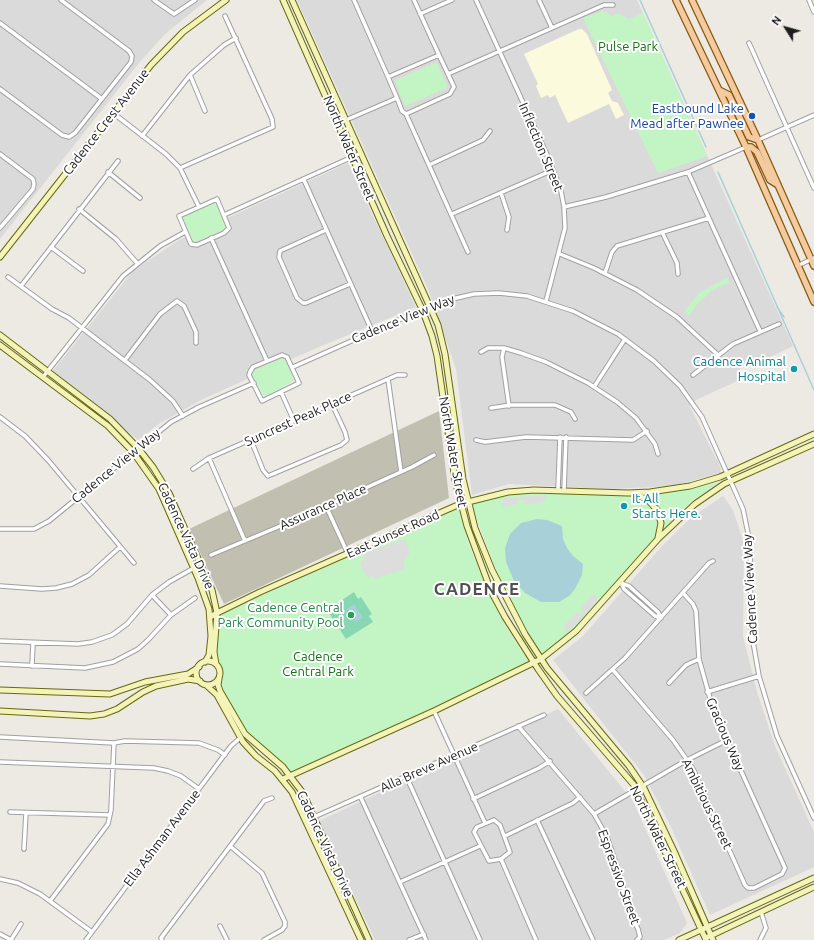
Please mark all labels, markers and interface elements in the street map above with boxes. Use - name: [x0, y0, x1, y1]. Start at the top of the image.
- north arrow: [766, 8, 806, 48]
- text: N: [769, 14, 784, 28]
- park label: Pulse Park: [598, 39, 658, 55]
- street label: Cadence Crest Avenue: [60, 66, 152, 178]
- street label: North Water Street: [320, 93, 378, 203]
- street label: Inflection Street: [515, 100, 567, 194]
- place label: Eastbound Lake Mead after Pawnee: [630, 101, 744, 132]
- marker: Eastbound Lake Mead after Pawnee: [747, 111, 757, 121]
- street label: Cadence View Way: [349, 291, 457, 347]
- place label: Cadence Animal Hospital: [693, 354, 786, 385]
- marker: Cadence Animal Hospital: [789, 364, 799, 374]
- street label: Suncrest Peak Place: [242, 388, 354, 450]
- street label: North Water Street: [436, 395, 470, 509]
- street label: Cadence View Way: [68, 425, 164, 507]
- street label: Cadence Vista Drive: [154, 480, 218, 592]
- street label: Assurance Place: [277, 481, 369, 533]
- place label: It All Starts Here.: [632, 491, 701, 522]
- marker: It All Starts Here.: [619, 501, 629, 511]
- street label: East Sunset Road: [344, 506, 442, 562]
- street label: Cadence View Way: [739, 534, 761, 644]
- district label: CADENCE: [434, 579, 520, 599]
- place label: Cadence Central Park Community Pool: [218, 600, 343, 631]
- marker: Cadence Central Park Community Pool: [346, 610, 356, 620]
- park label: Cadence Central Park: [282, 649, 354, 680]
- street label: Gracious Way: [703, 695, 747, 773]
- street label: Alla Breve Avenue: [378, 738, 480, 796]
- street label: Ambitious Street: [678, 756, 736, 852]
- street label: North Water Street: [626, 783, 690, 891]
- street label: Ella Ashman Avenue: [120, 786, 204, 890]
- street label: Cadence Vista Drive: [293, 788, 357, 900]
- street label: Espressivo Street: [595, 827, 643, 927]

